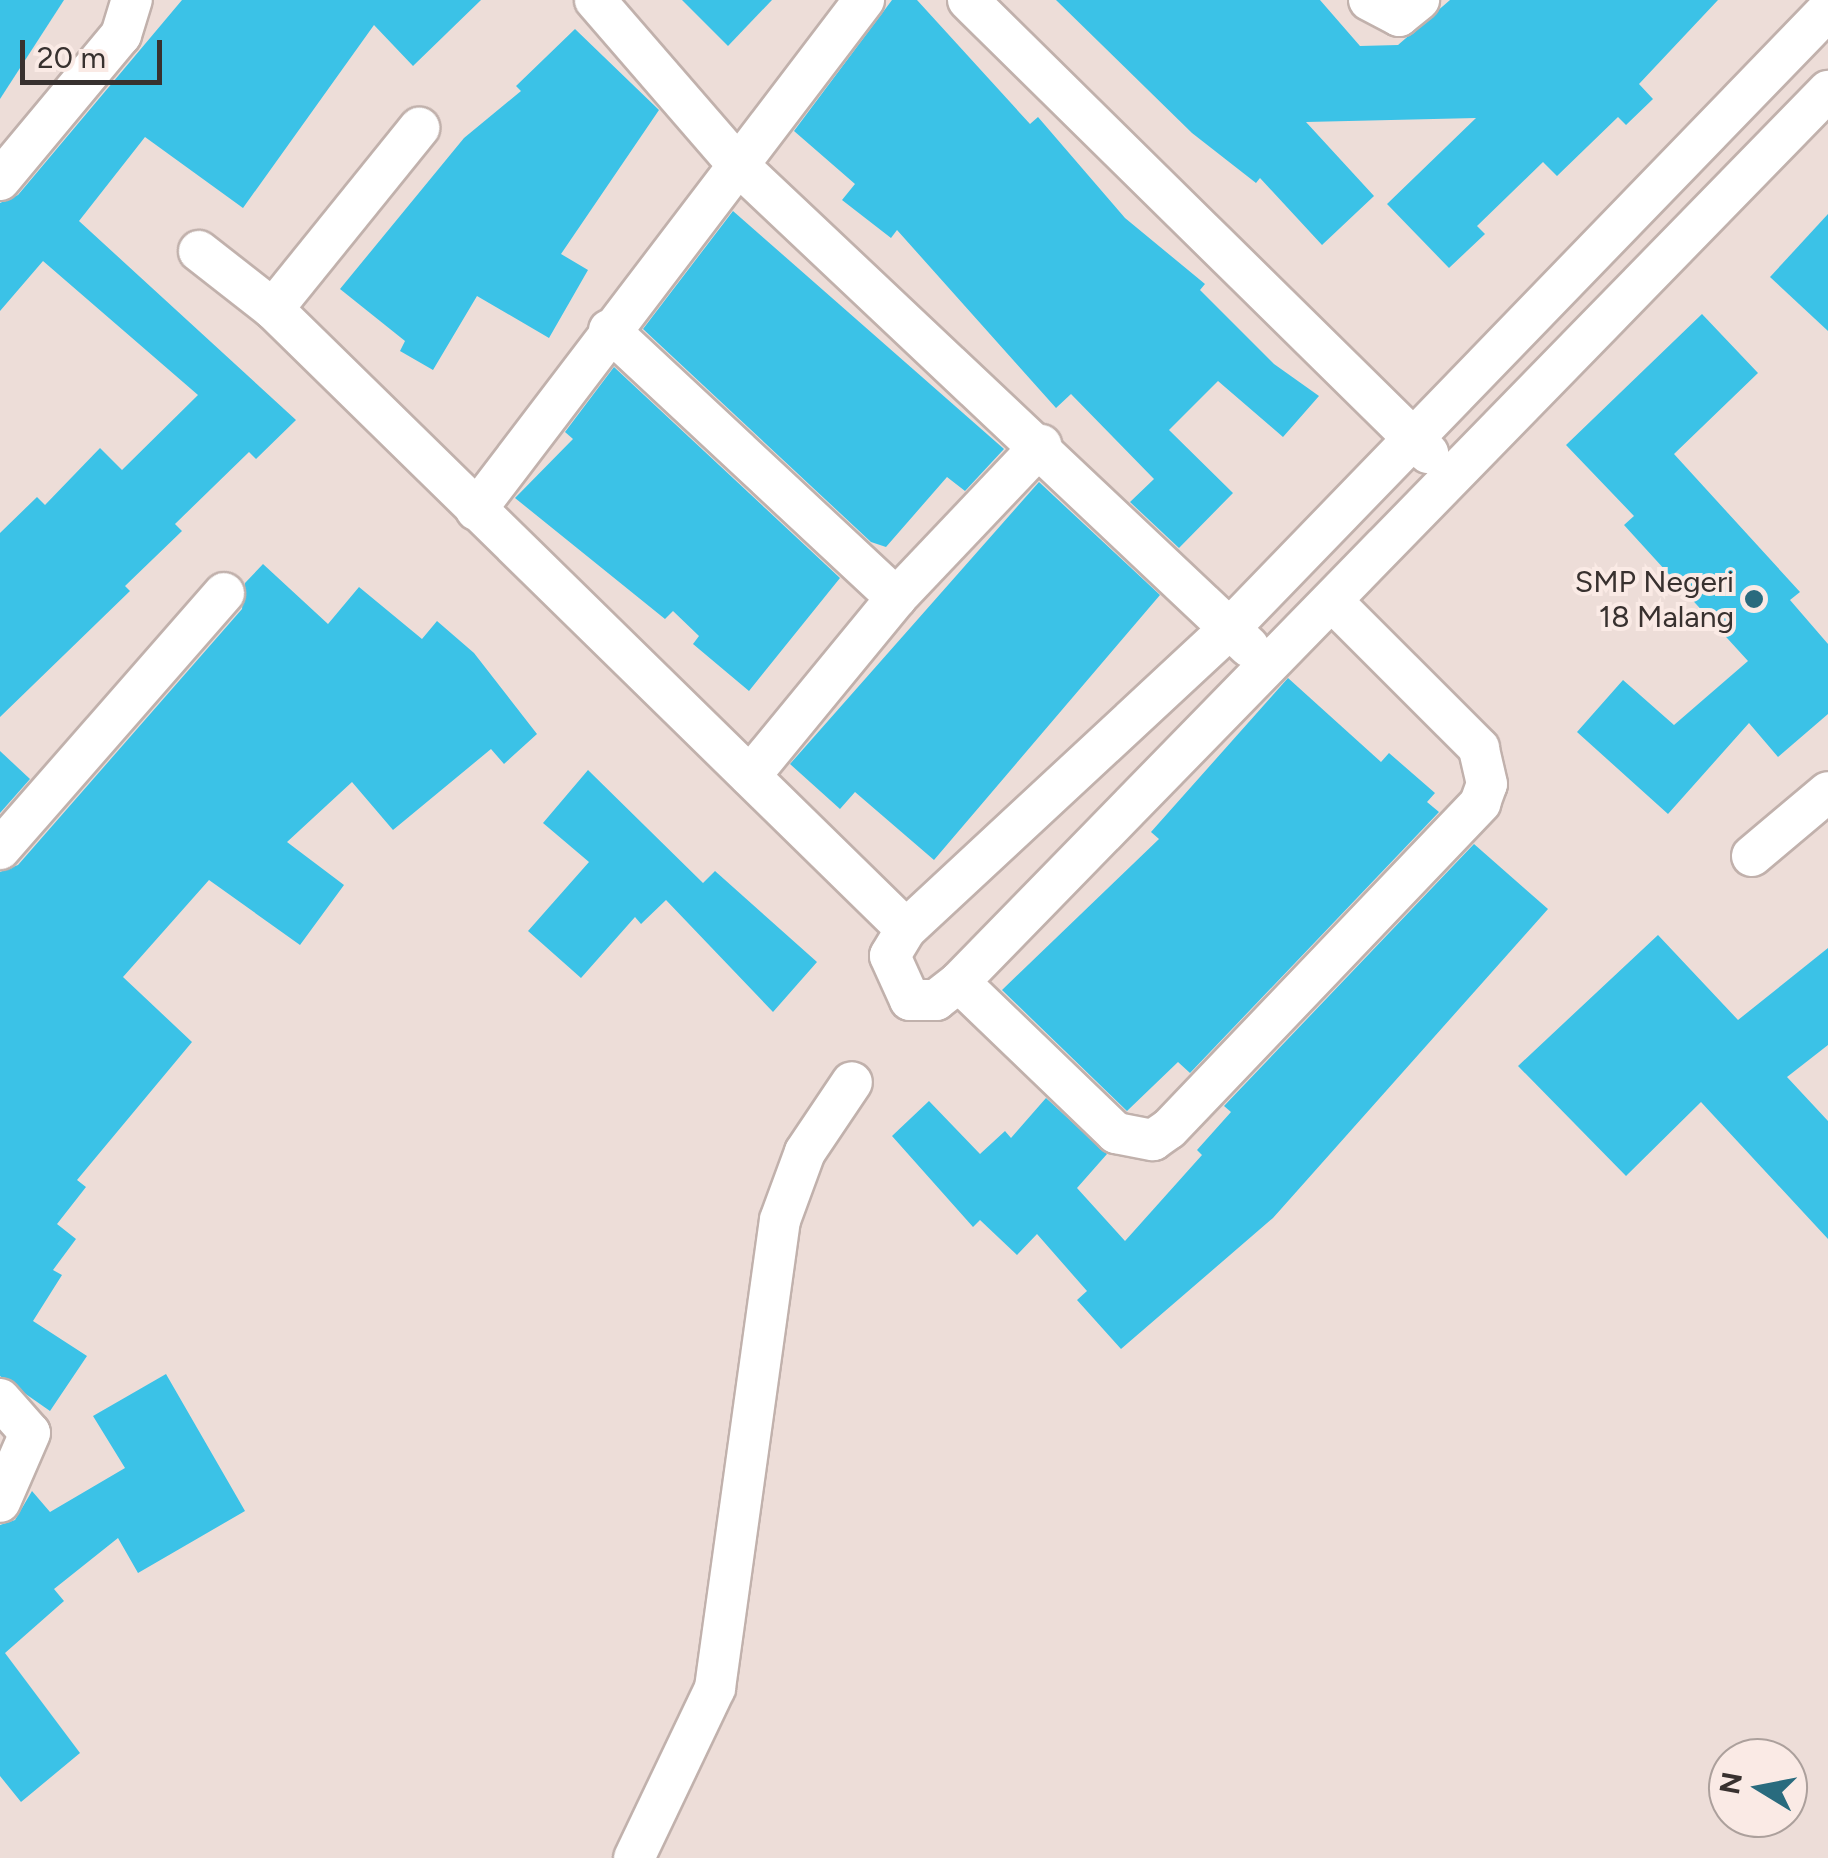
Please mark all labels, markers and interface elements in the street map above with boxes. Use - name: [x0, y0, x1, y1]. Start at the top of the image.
- scale bar: [25, 20, 168, 82]
- text: 20 m: [37, 39, 106, 76]
- place label: SMP Negeri 18 Malang: [1575, 564, 1734, 634]
- marker: SMP Negeri 18 Malang: [1743, 588, 1765, 610]
- north arrow: [1708, 1738, 1808, 1838]
- text: N: [1712, 1770, 1749, 1797]

